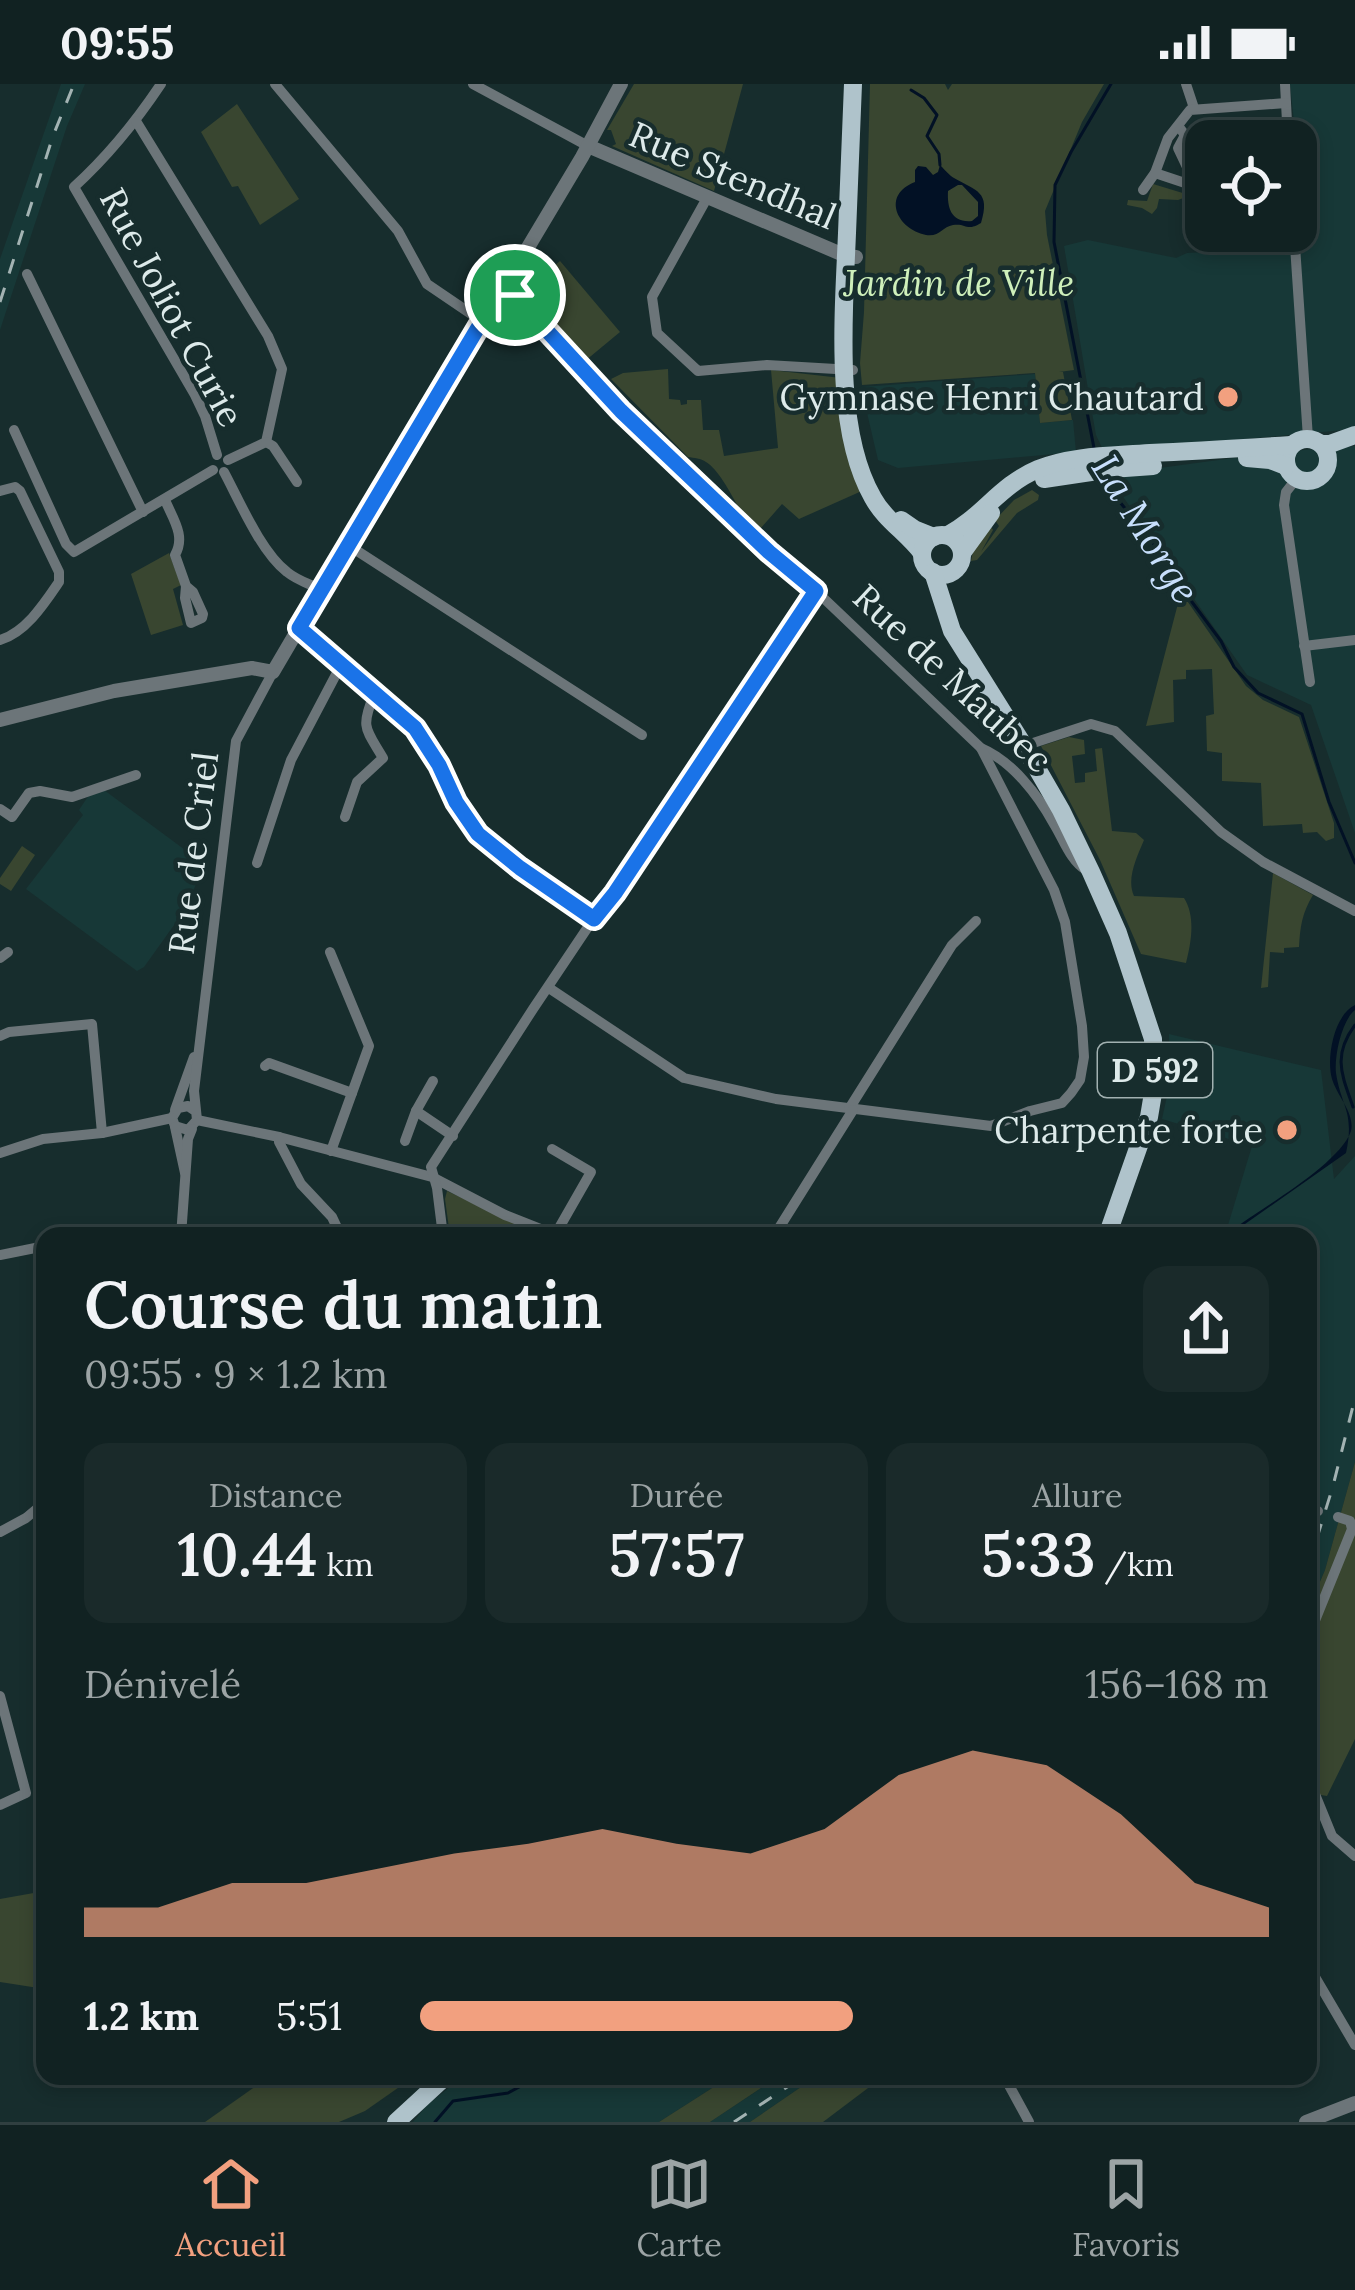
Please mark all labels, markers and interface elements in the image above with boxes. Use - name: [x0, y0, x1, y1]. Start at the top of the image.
- text: 09:55: [60, 14, 174, 71]
- street label: Rue Stendhal: [623, 111, 843, 239]
- map controls: [1185, 120, 1317, 252]
- button: locate: [1185, 120, 1317, 252]
- street label: Rue Joliot Curie: [90, 180, 254, 434]
- pin: [464, 244, 566, 346]
- park label: Jardin de Ville: [843, 260, 1074, 306]
- icon: arrive: [482, 262, 548, 328]
- place label: Gymnase Henri Chautard: [780, 374, 1204, 420]
- marker: Gymnase Henri Chautard: [1215, 384, 1241, 410]
- water label: La Morge: [1081, 445, 1211, 613]
- street label: Rue de Maubec: [844, 574, 1062, 782]
- street label: Rue de Criel: [158, 749, 228, 957]
- road number: D 592: [1098, 1043, 1212, 1097]
- place label: Charpente forte: [994, 1107, 1263, 1153]
- marker: Charpente forte: [1274, 1117, 1300, 1143]
- text: Course du matin: [84, 1262, 603, 1346]
- button: share: [1143, 1266, 1269, 1392]
- text: 09:55 · 9 × 1.2 km: [84, 1349, 388, 1399]
- text: Distance: [208, 1474, 343, 1516]
- text: Durée: [630, 1474, 723, 1516]
- text: Allure: [1032, 1474, 1123, 1516]
- text: 10.44: [177, 1516, 318, 1592]
- text: 57:57: [609, 1516, 744, 1592]
- text: 5:33: [981, 1516, 1095, 1592]
- text: km: [318, 1543, 374, 1585]
- text: /km: [1095, 1543, 1174, 1585]
- text: Dénivelé: [84, 1659, 241, 1709]
- text: 156–168 m: [1085, 1659, 1269, 1709]
- text: 1.2 km: [84, 1991, 199, 2041]
- text: 5:51: [276, 1991, 342, 2041]
- tab: Accueil: [175, 2151, 286, 2265]
- tab: Carte: [637, 2151, 722, 2265]
- tab: Favoris: [1072, 2151, 1180, 2265]

